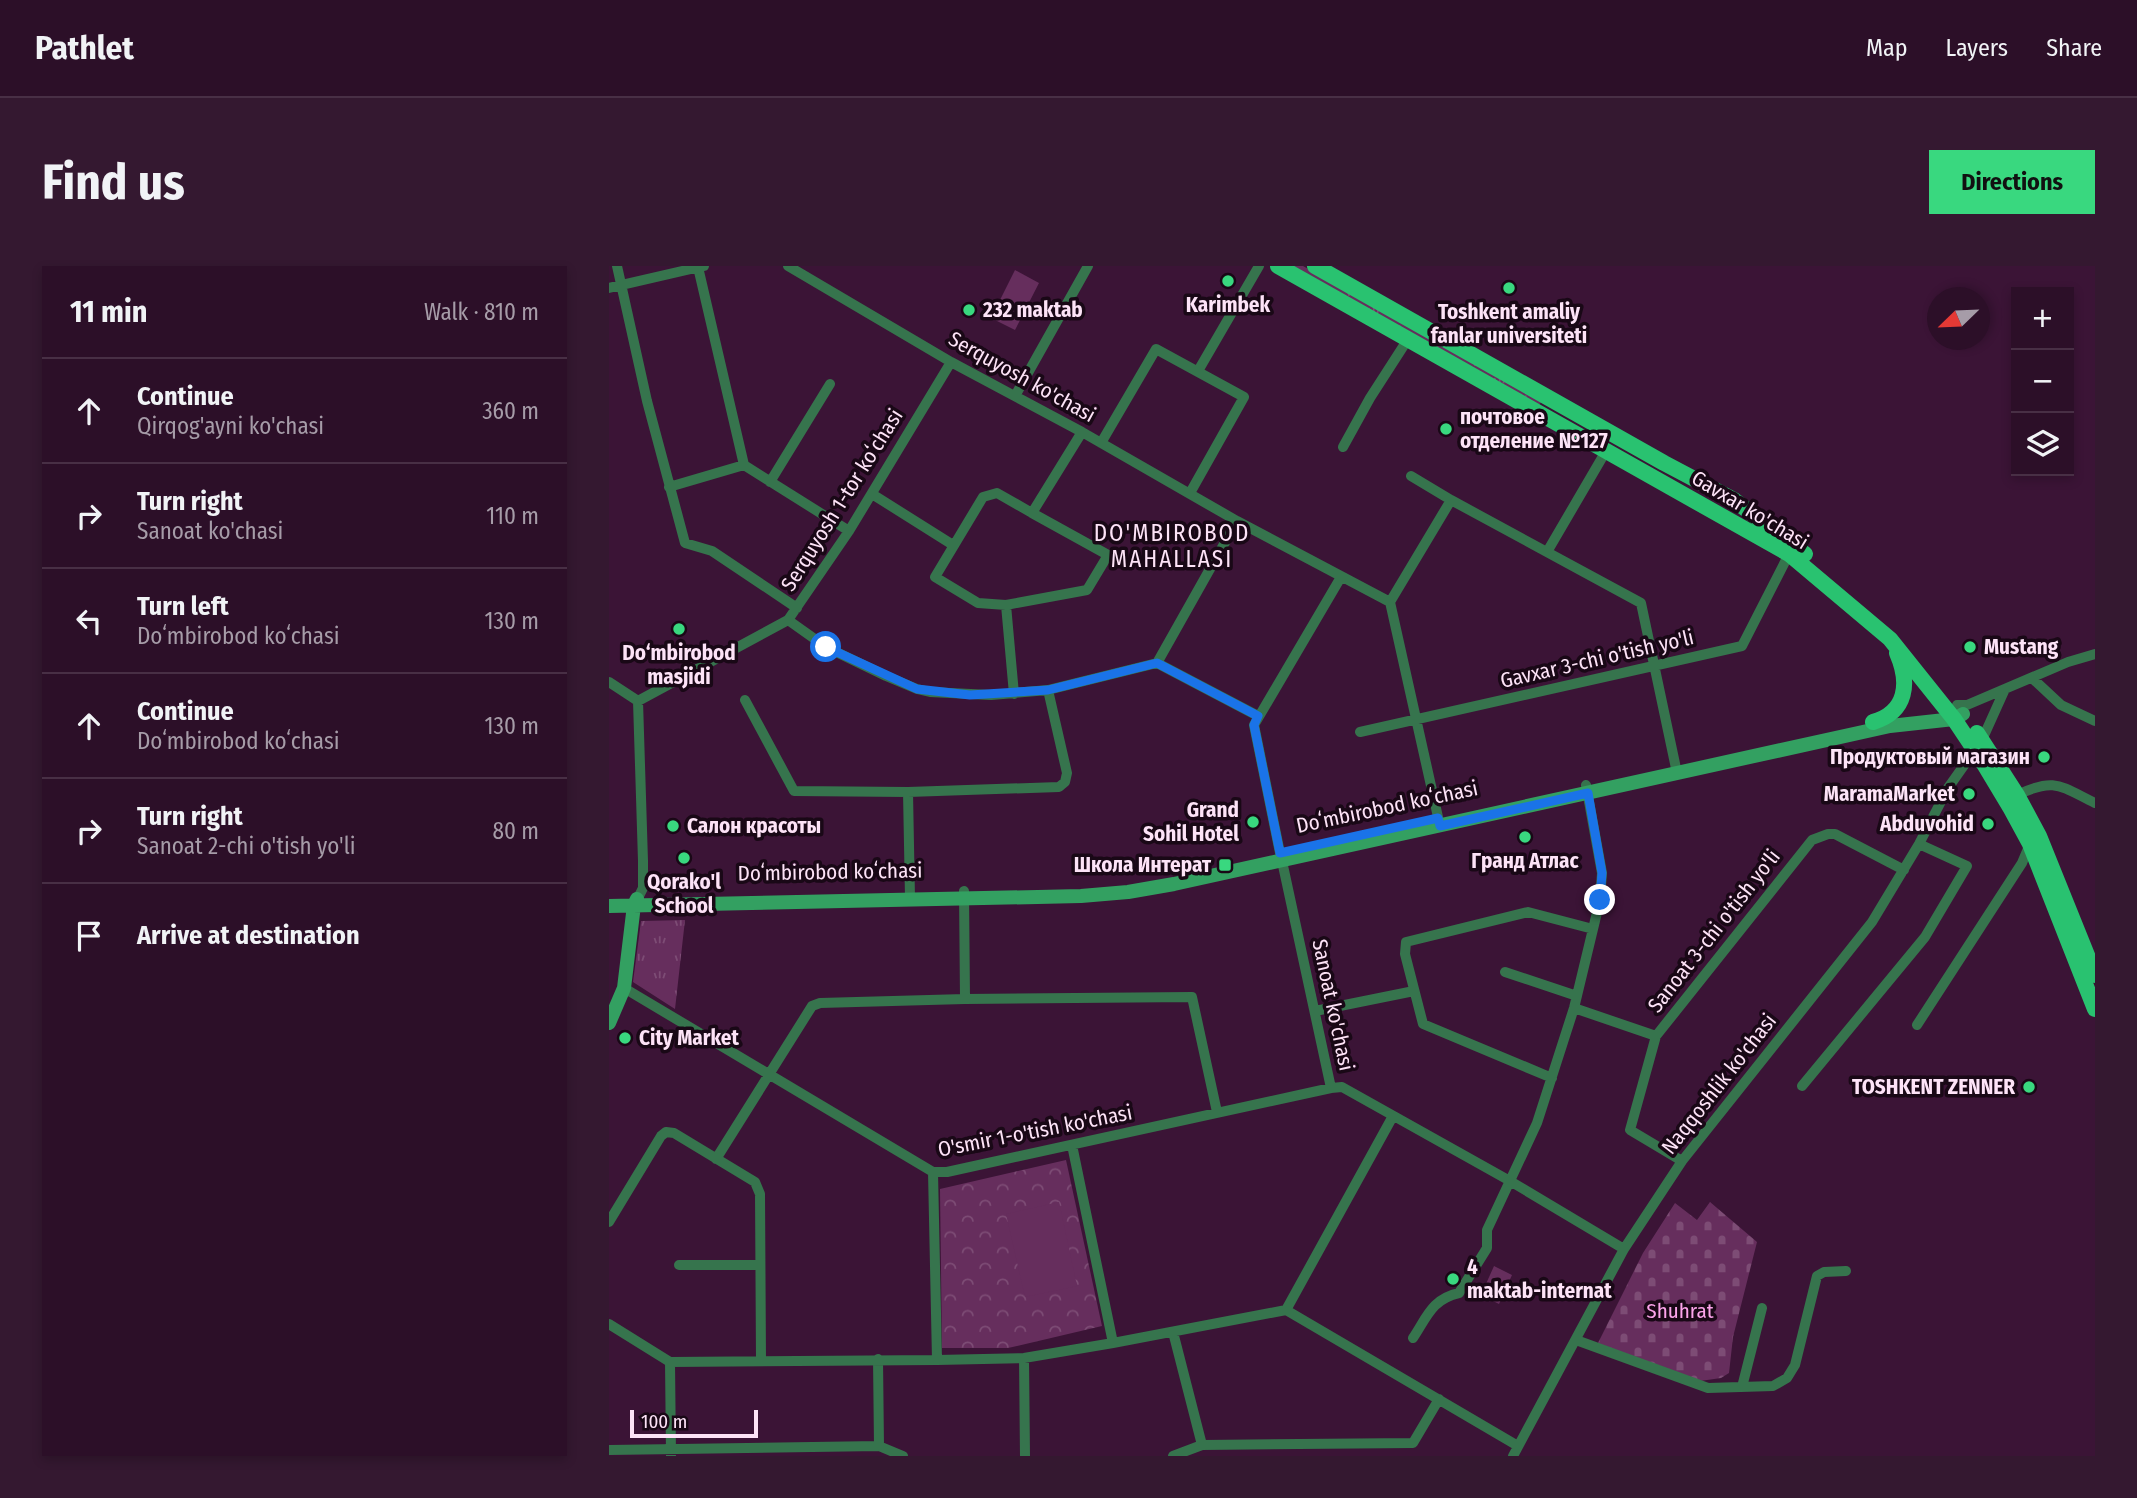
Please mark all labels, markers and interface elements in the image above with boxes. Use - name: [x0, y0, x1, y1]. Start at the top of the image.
- text: Pathlet: [35, 28, 134, 68]
- text: Map: [1866, 34, 1908, 62]
- text: Layers: [1946, 34, 2008, 62]
- text: Share: [2046, 34, 2102, 62]
- button: Directions: [1929, 150, 2095, 214]
- text: Find us: [42, 153, 185, 212]
- marker: Karimbek: [1220, 273, 1236, 289]
- marker: Toshkent amaliy fanlar universiteti: [1501, 280, 1517, 296]
- north arrow: [1927, 287, 1990, 350]
- map controls: [2011, 287, 2074, 476]
- button: +: [2011, 287, 2074, 350]
- place label: Karimbek: [1186, 292, 1270, 318]
- text: 11 min: [70, 294, 147, 330]
- place label: 232 maktab: [982, 297, 1083, 323]
- text: Walk · 810 m: [424, 298, 539, 326]
- place label: Toshkent amaliy fanlar universiteti: [1431, 299, 1587, 349]
- marker: 232 maktab: [961, 302, 977, 318]
- street label: Serquyosh ko'chasi: [944, 326, 1100, 428]
- button: −: [2011, 350, 2074, 413]
- text: Continue: [137, 381, 234, 412]
- icon: ahead: [70, 392, 108, 430]
- text: 360 m: [482, 397, 539, 425]
- street label: Serquyosh 1-tor koʻchasi: [775, 404, 909, 596]
- place label: почтовое отделение №127: [1460, 404, 1608, 454]
- text: Qirqog'ayni ko'chasi: [137, 412, 324, 440]
- button: layers: [2011, 413, 2074, 476]
- marker: почтовое отделение №127: [1438, 421, 1454, 437]
- street label: Gavxar ko'chasi: [1687, 465, 1813, 555]
- text: Turn right: [137, 486, 243, 517]
- icon: right: [70, 497, 108, 535]
- text: 110 m: [486, 502, 539, 530]
- text: Sanoat ko'chasi: [137, 517, 283, 545]
- district label: DO'MBIROBOD MAHALLASI: [1094, 519, 1250, 573]
- text: Turn left: [137, 591, 229, 622]
- icon: left: [70, 602, 108, 640]
- text: 130 m: [485, 607, 539, 635]
- marker: Do‘mbirobod masjidi: [671, 621, 687, 637]
- text: Doʻmbirobod koʻchasi: [137, 622, 340, 650]
- street label: Gavxar 3-chi o'tish yo'li: [1498, 624, 1696, 694]
- route start: [810, 631, 841, 662]
- place label: Mustang: [1984, 634, 2059, 660]
- marker: Mustang: [1962, 639, 1978, 655]
- place label: Do‘mbirobod masjidi: [622, 640, 736, 690]
- text: Continue: [137, 696, 234, 727]
- icon: ahead: [70, 707, 108, 745]
- text: 130 m: [485, 712, 539, 740]
- text: Doʻmbirobod koʻchasi: [137, 727, 340, 755]
- place label: Продуктовый магазин: [1830, 744, 2030, 770]
- marker: Продуктовый магазин: [2036, 749, 2052, 765]
- street label: Doʻmbirobod koʻchasi: [1294, 775, 1480, 839]
- place label: MaramaMarket: [1824, 781, 1956, 807]
- marker: MaramaMarket: [1961, 786, 1977, 802]
- place label: Grand Sohil Hotel: [1143, 797, 1239, 847]
- text: Turn right: [137, 801, 243, 832]
- place label: Abduvohid: [1879, 811, 1974, 837]
- icon: right: [70, 812, 108, 850]
- place label: Салон красоты: [687, 813, 821, 839]
- marker: Grand Sohil Hotel: [1245, 814, 1261, 830]
- marker: Abduvohid: [1980, 816, 1996, 832]
- text: 80 m: [492, 817, 539, 845]
- marker: Салон красоты: [665, 818, 681, 834]
- marker: Гранд Атлас: [1517, 829, 1533, 845]
- text: Sanoat 2-chi o'tish yo'li: [137, 832, 356, 860]
- street label: Sanoat 3-chi o'tish yo'li: [1642, 844, 1786, 1018]
- place label: Гранд Атлас: [1471, 848, 1579, 874]
- marker: Qorako'l School: [676, 850, 692, 866]
- place label: Школа Интерат: [1074, 852, 1212, 878]
- street label: Doʻmbirobod koʻchasi: [737, 857, 923, 887]
- marker: Школа Интерат: [1217, 857, 1233, 873]
- place label: Qorako'l School: [647, 869, 721, 919]
- route end: [1584, 884, 1615, 915]
- icon: arrive: [70, 917, 108, 955]
- text: Arrive at destination: [137, 920, 360, 951]
- street label: Sanoat ko'chasi: [1306, 937, 1360, 1073]
- street label: Naqqoshlik ko'chasi: [1656, 1009, 1782, 1159]
- place label: City Market: [639, 1025, 739, 1051]
- marker: City Market: [617, 1030, 633, 1046]
- place label: TOSHKENT ZENNER: [1852, 1074, 2015, 1100]
- marker: TOSHKENT ZENNER: [2021, 1079, 2037, 1095]
- street label: O'smir 1-o'tish ko'chasi: [936, 1099, 1134, 1163]
- place label: 4 maktab-internat: [1467, 1254, 1612, 1304]
- marker: 4 maktab-internat: [1445, 1271, 1461, 1287]
- park label: Shuhrat: [1646, 1298, 1714, 1324]
- scale bar: [630, 1407, 758, 1439]
- text: 100 m: [641, 1410, 687, 1433]

